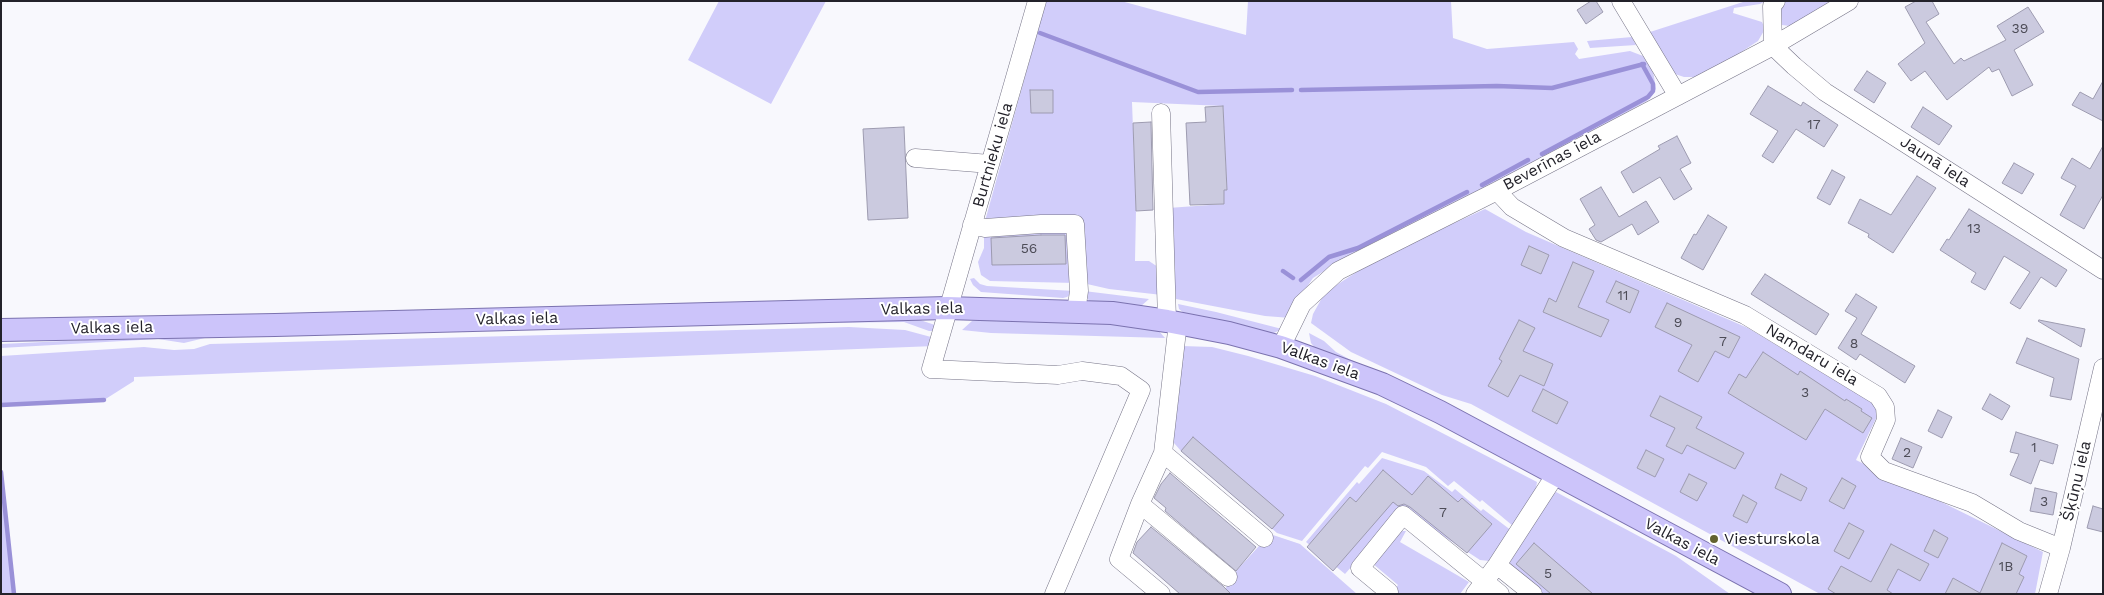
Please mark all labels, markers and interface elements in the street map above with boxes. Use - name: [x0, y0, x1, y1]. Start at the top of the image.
- house number: 39: [2012, 21, 2028, 37]
- street label: Burtnieku iela: [969, 100, 1017, 210]
- house number: 17: [1807, 117, 1821, 133]
- street label: Beverīnas iela: [1500, 127, 1604, 195]
- street label: Jaunā iela: [1896, 132, 1974, 192]
- house number: 13: [1967, 221, 1981, 237]
- house number: 56: [1021, 241, 1037, 257]
- house number: 11: [1618, 288, 1628, 304]
- street label: Valkas iela: [881, 299, 963, 319]
- street label: Valkas iela: [476, 309, 558, 329]
- house number: 9: [1674, 315, 1682, 331]
- street label: Valkas iela: [71, 318, 153, 338]
- street label: Namdaru iela: [1762, 320, 1862, 390]
- house number: 7: [1719, 334, 1727, 350]
- house number: 8: [1850, 336, 1858, 352]
- street label: Valkas iela: [1278, 338, 1362, 384]
- house number: 3: [1801, 385, 1809, 401]
- street label: Šķūņu iela: [2058, 439, 2096, 523]
- house number: 1: [2031, 440, 2037, 456]
- house number: 2: [1903, 445, 1911, 461]
- house number: 3: [2040, 494, 2048, 510]
- house number: 7: [1439, 505, 1447, 521]
- street label: Valkas iela: [1641, 514, 1723, 570]
- place label: Viesturskola: [1724, 529, 1820, 549]
- marker: Viesturskola: [1708, 533, 1720, 545]
- house number: 1B: [1999, 559, 2013, 575]
- house number: 5: [1544, 566, 1552, 582]

